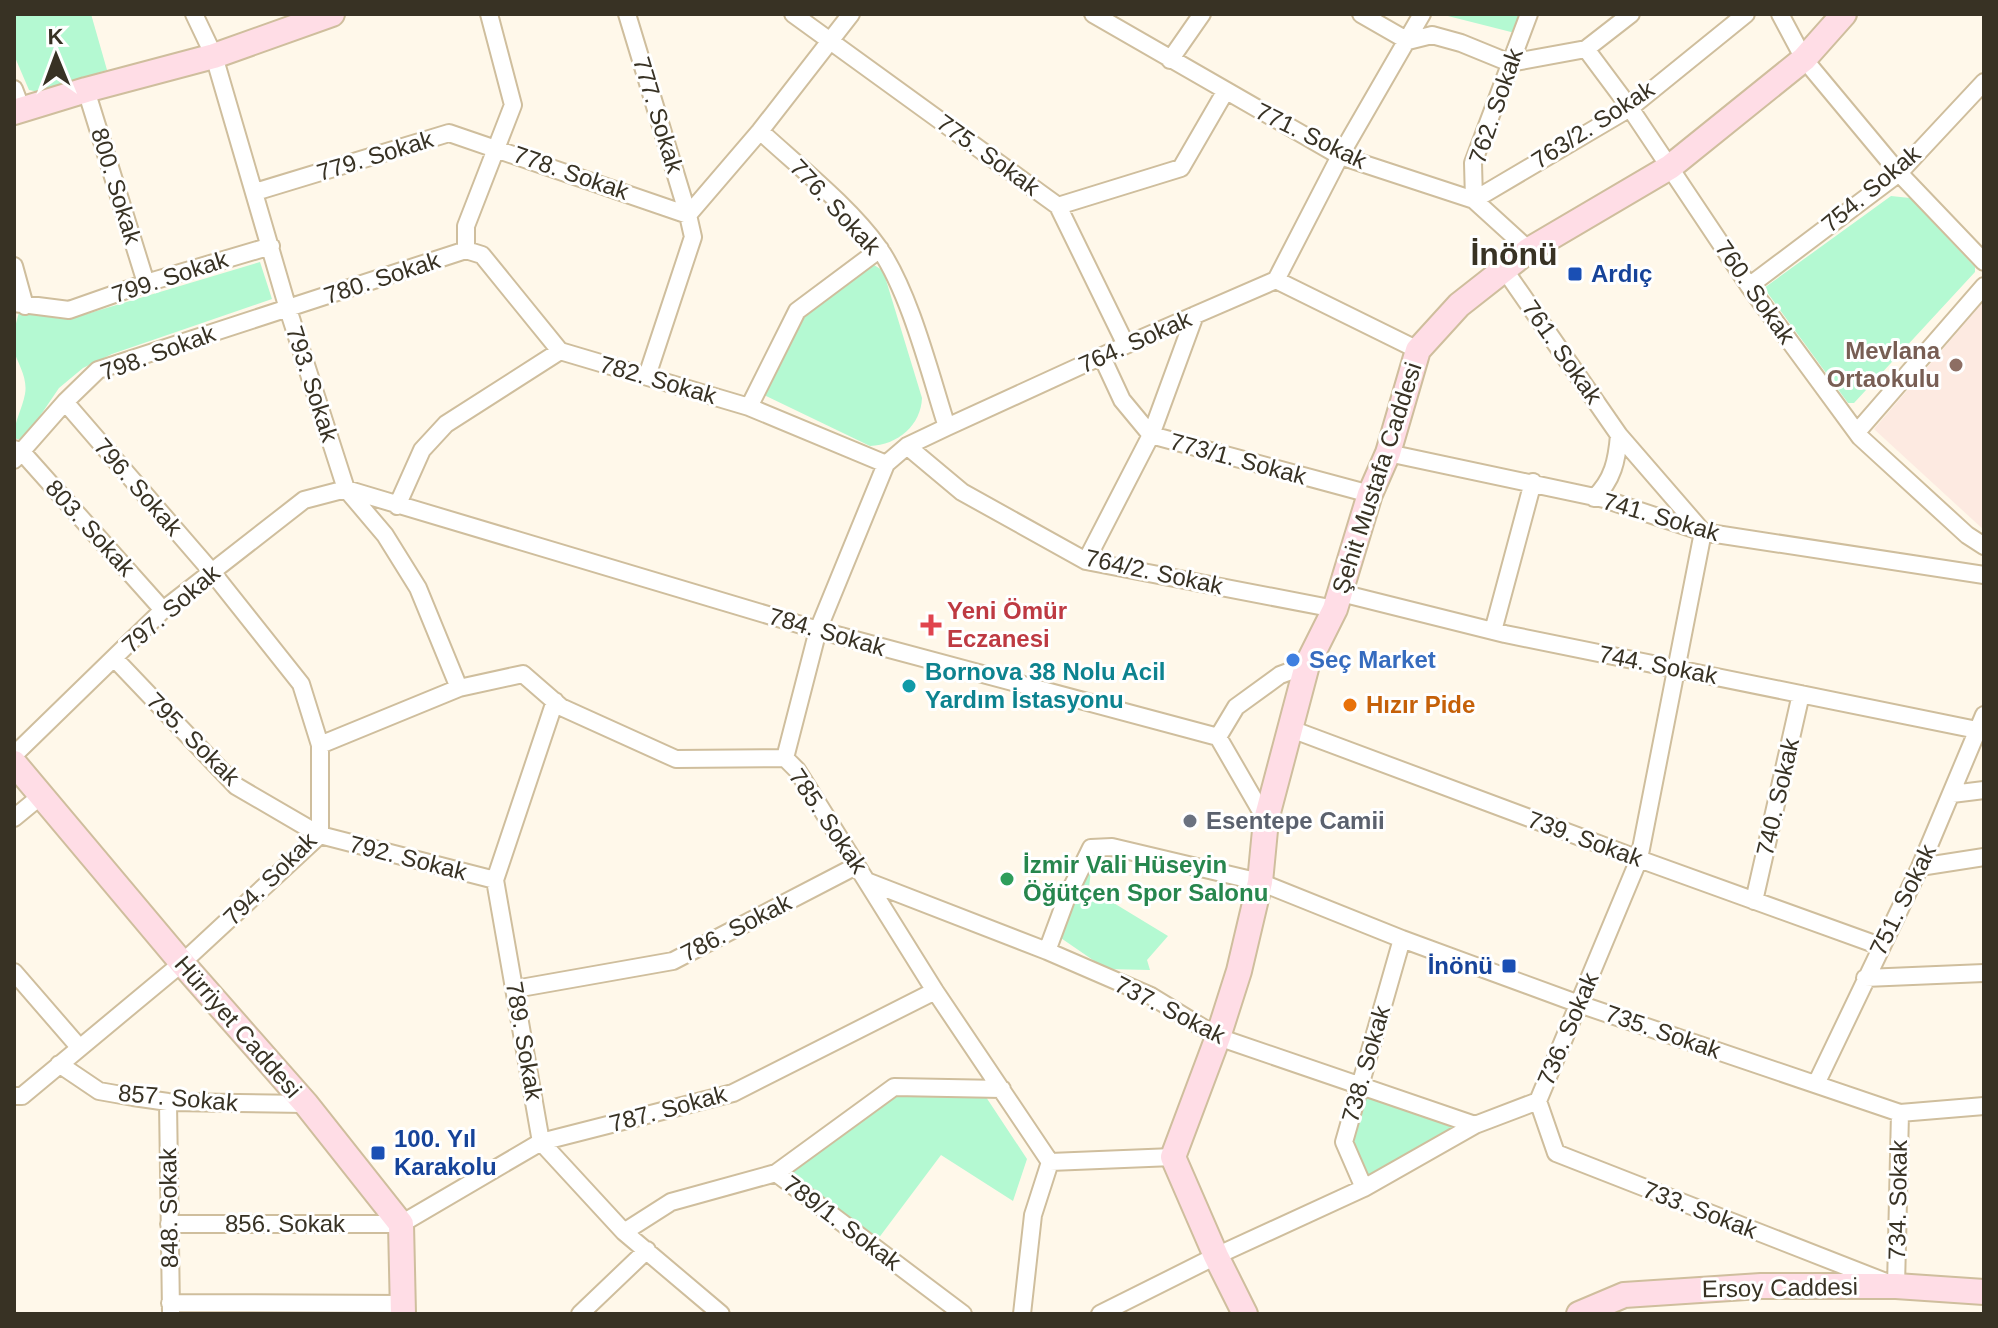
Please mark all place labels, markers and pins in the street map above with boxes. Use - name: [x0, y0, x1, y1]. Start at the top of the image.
- place label: Ardıç: [1591, 260, 1652, 287]
- marker: Ardıç: [1566, 265, 1584, 283]
- place label: Mevlana Ortaokulu: [1827, 337, 1941, 392]
- marker: Mevlana Ortaokulu: [1947, 356, 1965, 374]
- place label: Yeni Ömür Eczanesi: [947, 597, 1067, 652]
- marker: Yeni Ömür Eczanesi: [922, 616, 940, 634]
- place label: Seç Market: [1309, 646, 1436, 673]
- marker: Seç Market: [1284, 651, 1302, 669]
- place label: Bornova 38 Nolu Acil Yardım İstasyonu: [925, 658, 1166, 713]
- marker: Bornova 38 Nolu Acil Yardım İstasyonu: [900, 677, 918, 695]
- place label: Hızır Pide: [1366, 691, 1475, 718]
- marker: Hızır Pide: [1341, 696, 1359, 714]
- place label: Esentepe Camii: [1206, 807, 1385, 834]
- marker: Esentepe Camii: [1181, 812, 1199, 830]
- place label: İzmir Vali Hüseyin Öğütçen Spor Salonu: [1023, 851, 1268, 906]
- marker: İzmir Vali Hüseyin Öğütçen Spor Salonu: [998, 870, 1016, 888]
- place label: İnönü: [1428, 952, 1493, 979]
- marker: İnönü: [1500, 957, 1518, 975]
- place label: 100. Yıl Karakolu: [394, 1125, 497, 1180]
- marker: 100. Yıl Karakolu: [369, 1144, 387, 1162]

